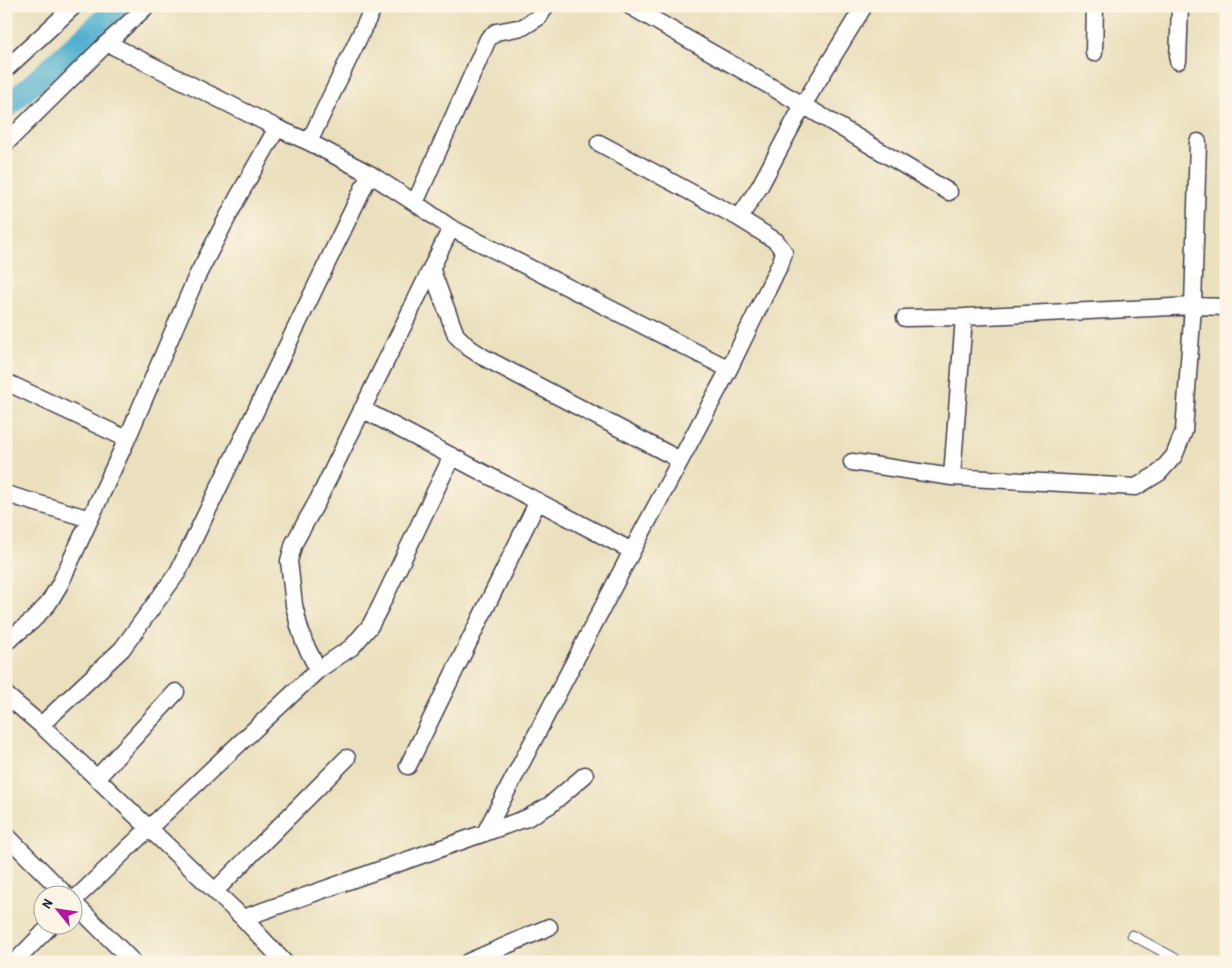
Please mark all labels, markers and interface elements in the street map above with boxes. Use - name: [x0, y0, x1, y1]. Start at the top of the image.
- north arrow: [32, 886, 82, 936]
- text: N: [36, 895, 57, 911]

